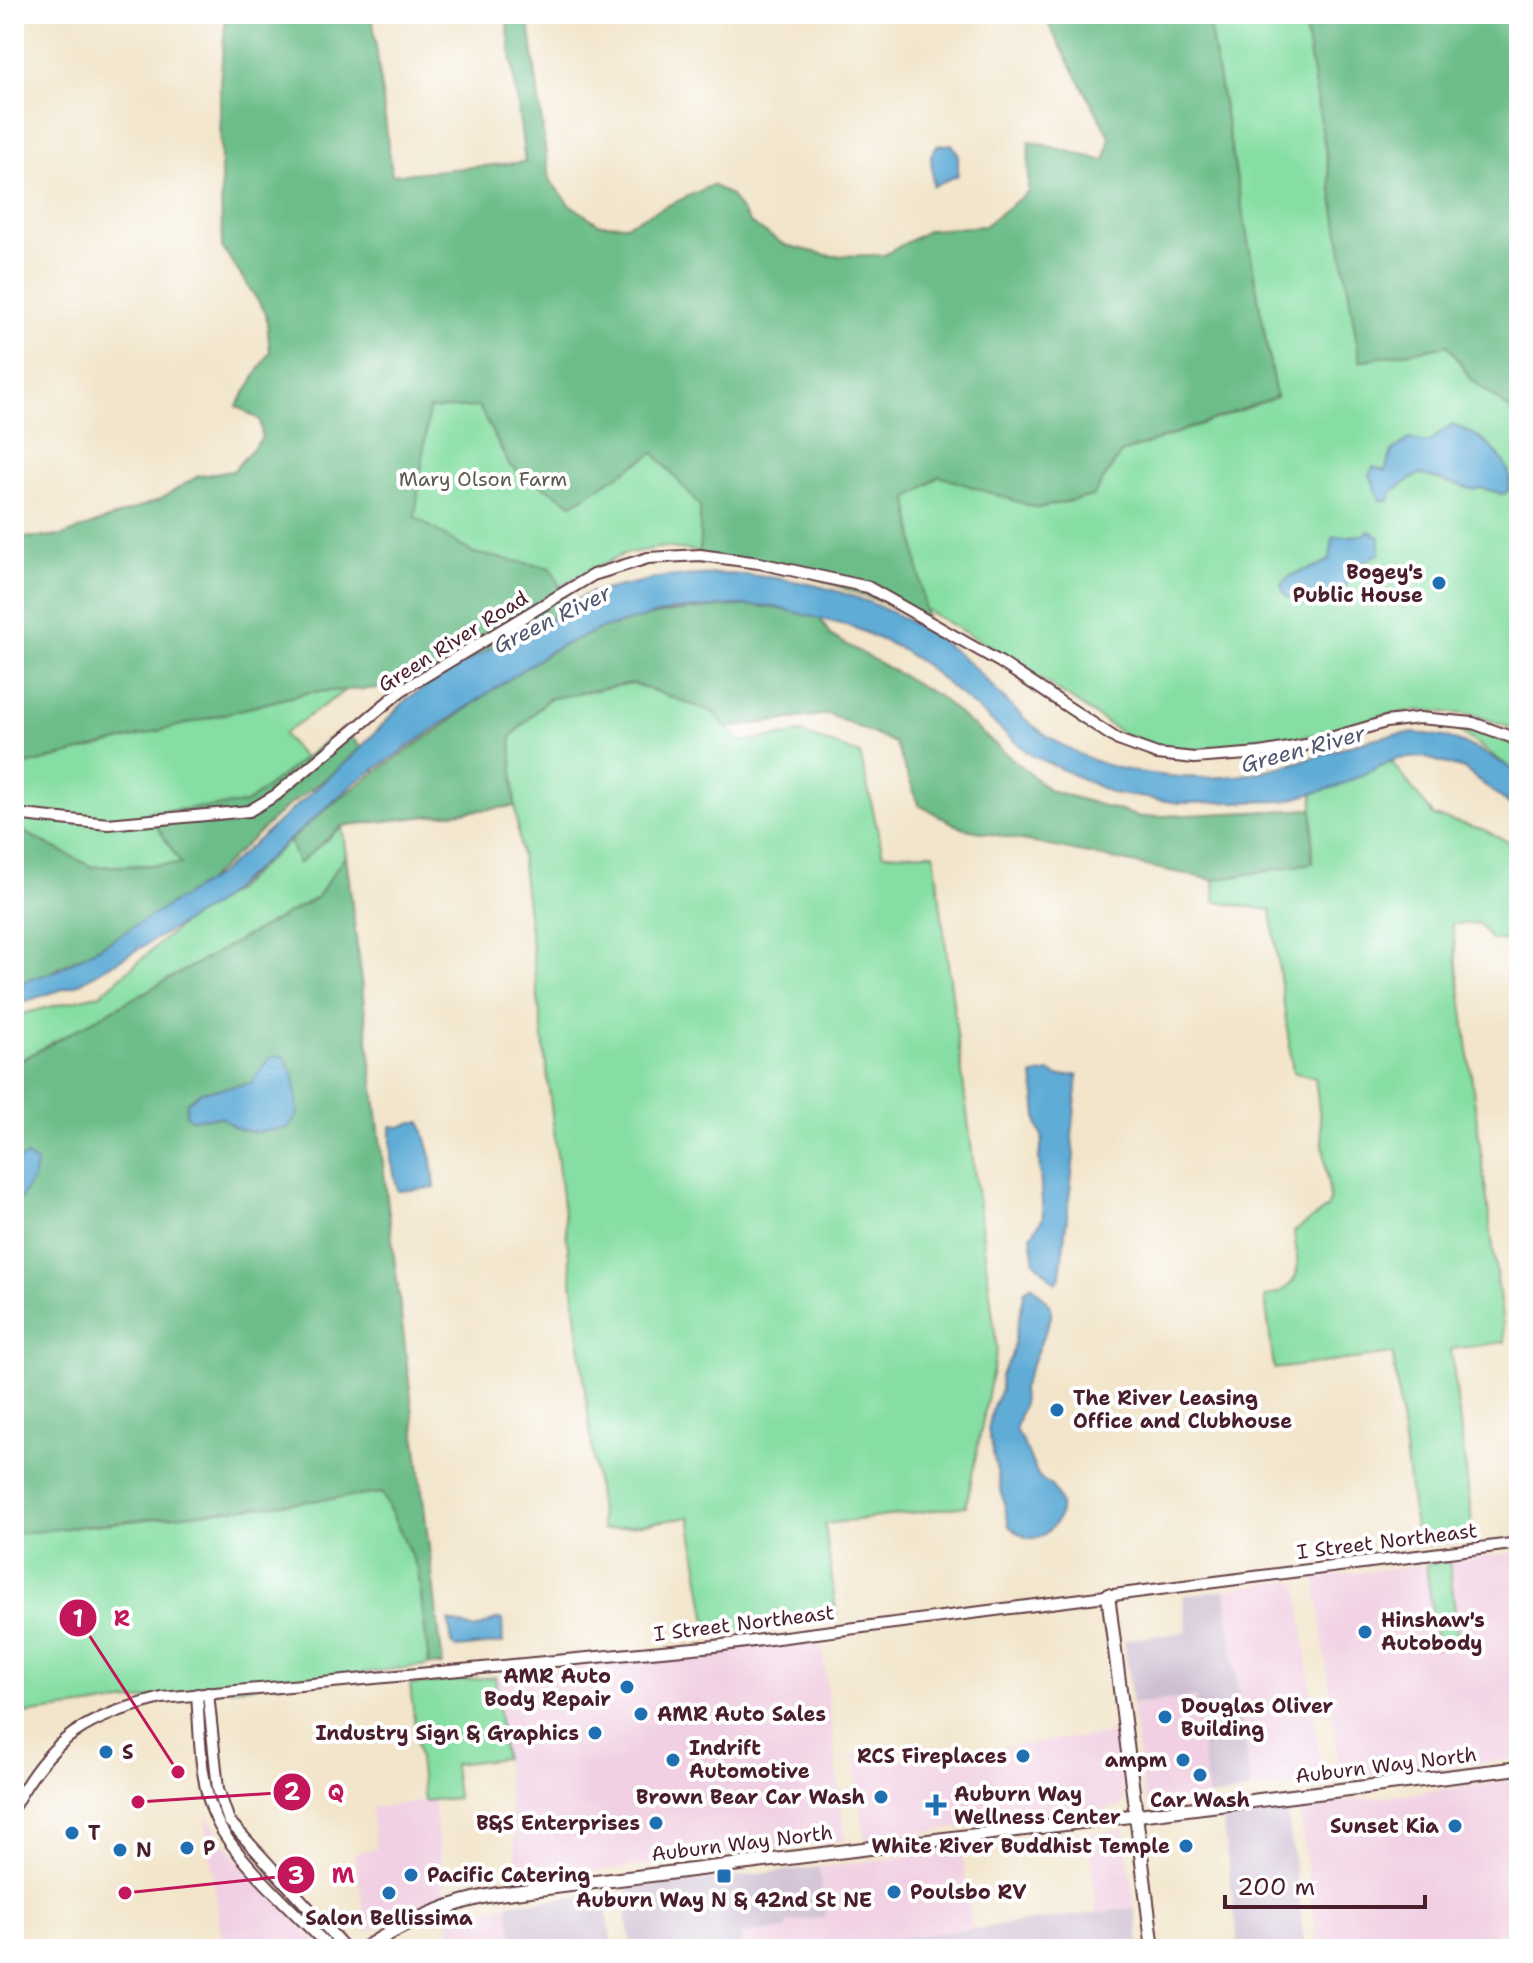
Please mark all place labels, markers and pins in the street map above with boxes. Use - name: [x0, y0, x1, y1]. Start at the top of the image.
- place label: Bogey's Public House: [1293, 559, 1423, 608]
- marker: Bogey's Public House: [1430, 574, 1448, 592]
- place label: The River Leasing Office and Clubhouse: [1073, 1385, 1292, 1434]
- marker: The River Leasing Office and Clubhouse: [1048, 1401, 1066, 1419]
- callout: R: [58, 1595, 147, 1641]
- place label: Hinshaw's Autobody: [1381, 1607, 1485, 1656]
- marker: Hinshaw's Autobody: [1356, 1623, 1374, 1641]
- place label: AMR Auto Body Repair: [484, 1663, 611, 1712]
- marker: AMR Auto Body Repair: [618, 1678, 636, 1696]
- place label: Douglas Oliver Building: [1181, 1693, 1334, 1742]
- place label: AMR Auto Sales: [657, 1701, 826, 1727]
- marker: AMR Auto Sales: [632, 1705, 650, 1723]
- marker: Douglas Oliver Building: [1156, 1708, 1174, 1726]
- place label: Industry Sign & Graphics: [316, 1720, 579, 1746]
- marker: Industry Sign & Graphics: [586, 1724, 604, 1742]
- place label: Indrift Automotive: [689, 1735, 810, 1784]
- place label: S: [122, 1739, 133, 1765]
- marker: S: [97, 1743, 115, 1761]
- place label: RCS Fireplaces: [857, 1743, 1007, 1769]
- marker: RCS Fireplaces: [1014, 1747, 1032, 1765]
- place label: ampm: [1105, 1747, 1167, 1773]
- marker: Indrift Automotive: [664, 1751, 682, 1769]
- marker: ampm: [1174, 1751, 1192, 1769]
- marker: Car Wash: [1191, 1766, 1209, 1784]
- callout: Q: [272, 1769, 360, 1815]
- place label: Auburn Way Wellness Center: [954, 1781, 1121, 1830]
- place label: Brown Bear Car Wash: [636, 1784, 865, 1810]
- place label: Car Wash: [1150, 1787, 1250, 1813]
- marker: Brown Bear Car Wash: [872, 1788, 890, 1806]
- marker: Auburn Way Wellness Center: [925, 1794, 947, 1816]
- place label: B&S Enterprises: [476, 1810, 640, 1836]
- place label: Sunset Kia: [1330, 1813, 1439, 1839]
- marker: B&S Enterprises: [647, 1814, 665, 1832]
- marker: Sunset Kia: [1446, 1817, 1464, 1835]
- place label: T: [88, 1820, 101, 1846]
- marker: T: [63, 1824, 81, 1842]
- place label: White River Buddhist Temple: [872, 1833, 1170, 1859]
- place label: P: [203, 1835, 216, 1861]
- place label: N: [136, 1837, 152, 1863]
- marker: White River Buddhist Temple: [1177, 1837, 1195, 1855]
- marker: P: [178, 1839, 196, 1857]
- marker: N: [111, 1841, 129, 1859]
- callout: M: [276, 1852, 370, 1898]
- place label: Pacific Catering: [427, 1862, 590, 1888]
- marker: Pacific Catering: [402, 1866, 420, 1884]
- marker: Auburn Way N & 42nd St NE: [715, 1867, 733, 1885]
- place label: Poulsbo RV: [910, 1879, 1026, 1905]
- marker: Poulsbo RV: [885, 1883, 903, 1901]
- marker: Salon Bellissima: [380, 1884, 398, 1902]
- place label: Auburn Way N & 42nd St NE: [576, 1887, 872, 1913]
- place label: Salon Bellissima: [305, 1905, 473, 1931]

